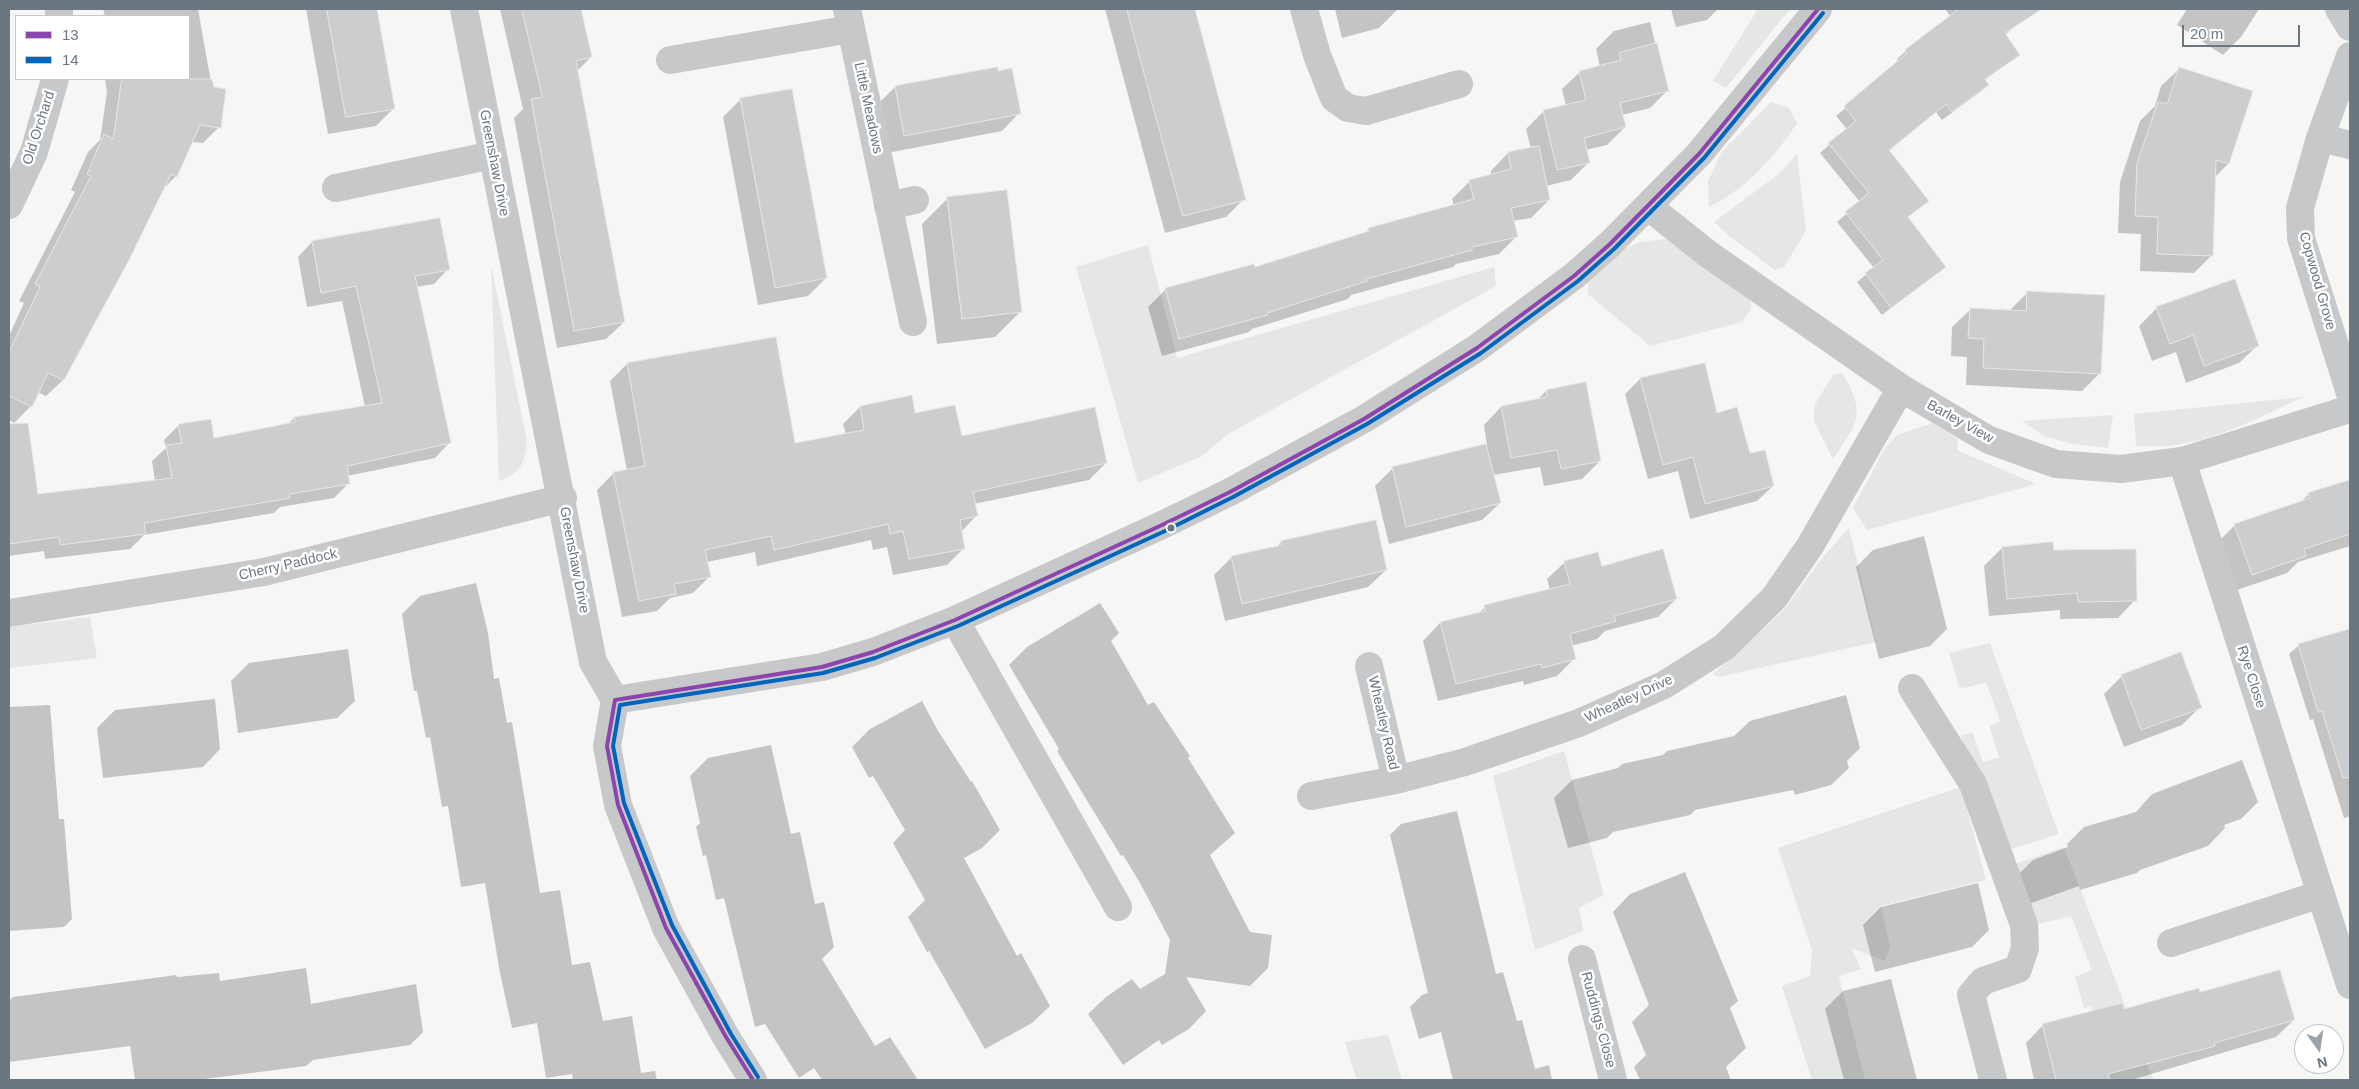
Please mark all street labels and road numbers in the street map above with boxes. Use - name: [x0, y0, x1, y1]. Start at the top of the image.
- street label: Little Meadows: [850, 61, 886, 155]
- street label: Old Orchard: [19, 89, 59, 167]
- street label: Greenshaw Drive: [475, 108, 513, 218]
- street label: Copwood Grove: [2295, 230, 2339, 332]
- street label: Barley View: [1924, 397, 1996, 447]
- street label: Greenshaw Drive: [555, 505, 593, 615]
- street label: Cherry Paddock: [237, 546, 339, 584]
- street label: Rye Close: [2233, 644, 2269, 710]
- street label: Wheatley Drive: [1582, 671, 1676, 727]
- street label: Wheatley Road: [1364, 674, 1402, 772]
- street label: Ruddings Close: [1577, 970, 1619, 1070]

